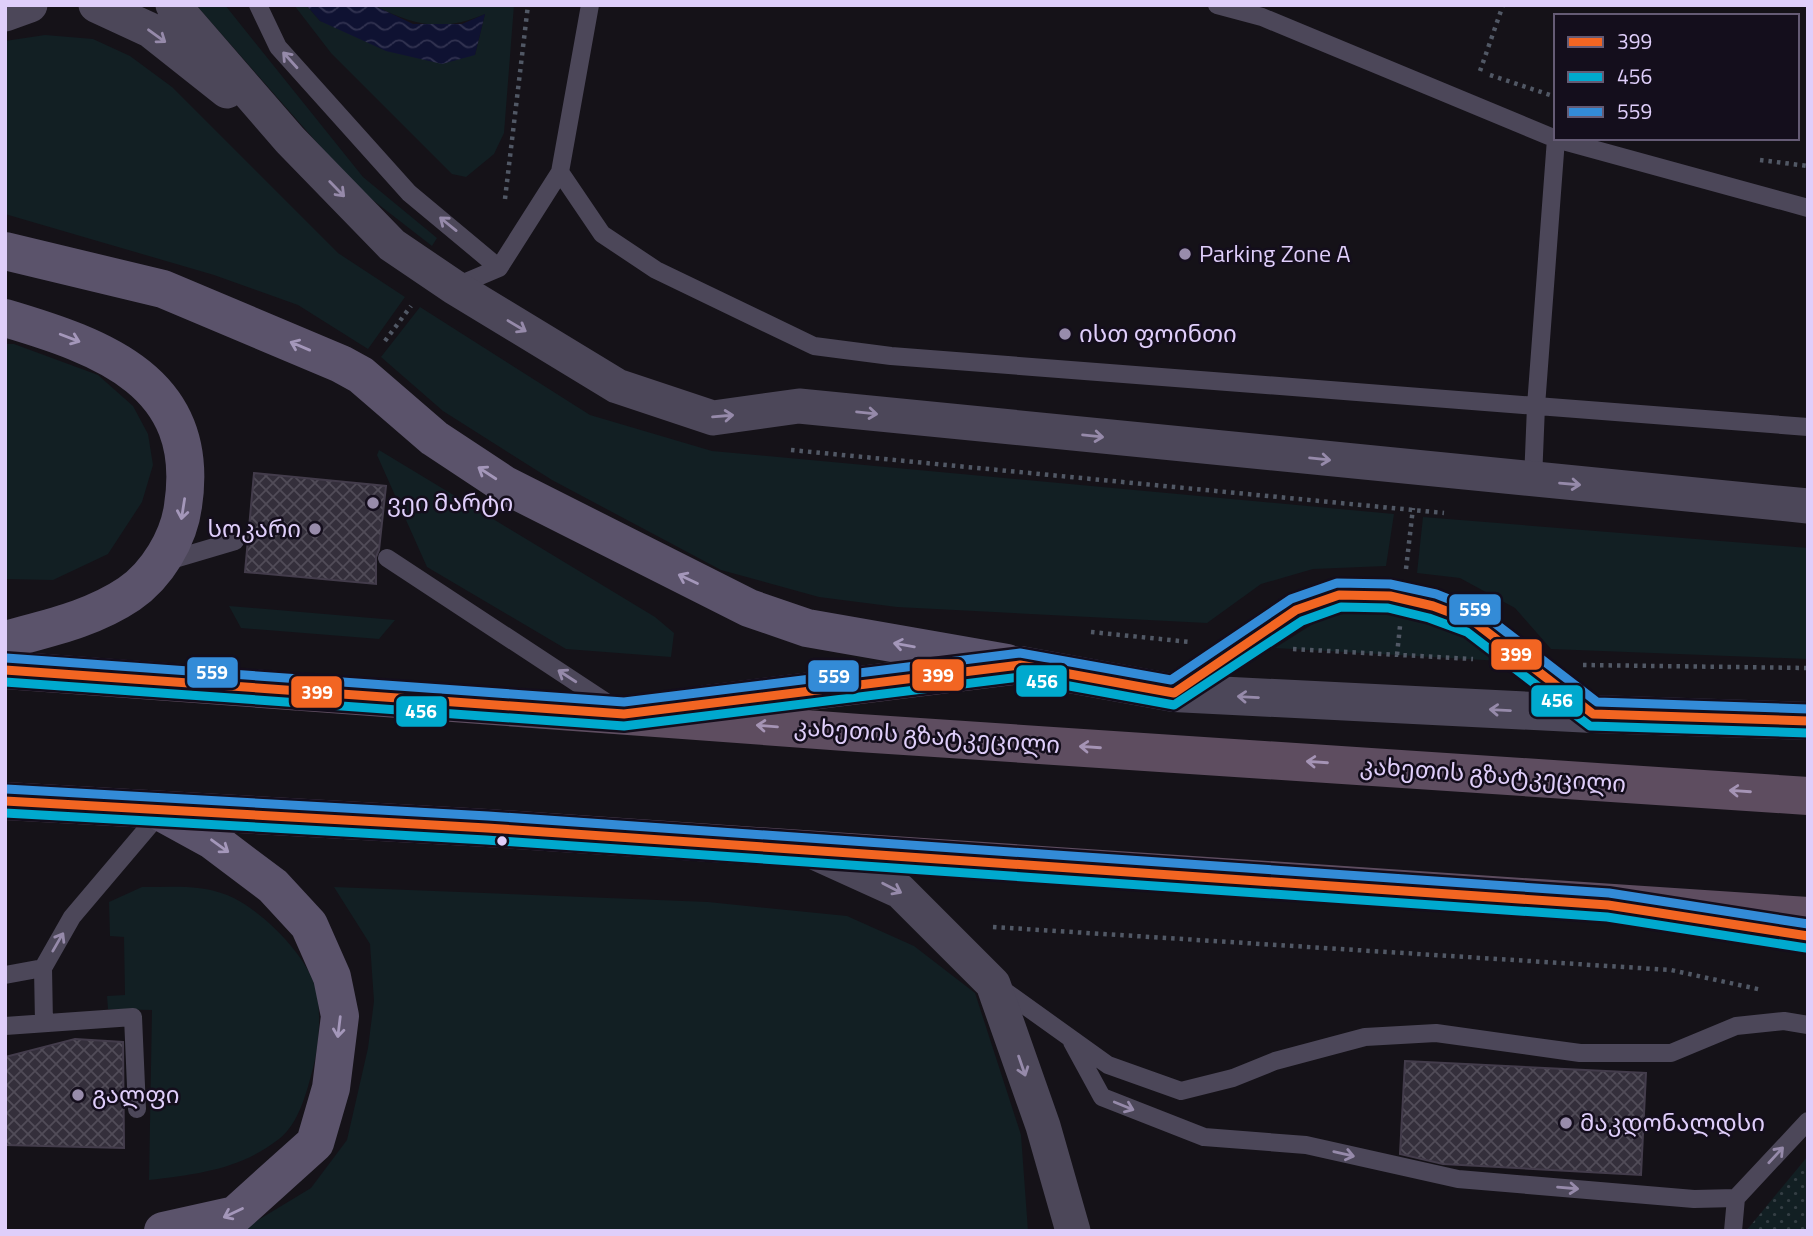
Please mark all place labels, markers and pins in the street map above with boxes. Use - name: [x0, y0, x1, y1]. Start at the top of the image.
- place label: Parking Zone A: [1199, 235, 1351, 271]
- marker: Parking Zone A: [1177, 246, 1193, 262]
- place label: ისთ ფოინთი: [1079, 315, 1237, 351]
- marker: ისთ ფოინთი: [1057, 326, 1073, 342]
- place label: ვეი მარტი: [387, 484, 513, 520]
- marker: ვეი მარტი: [365, 495, 381, 511]
- place label: სოკარი: [207, 510, 301, 546]
- marker: სოკარი: [307, 521, 323, 537]
- unlabelled marker: [495, 834, 509, 848]
- place label: გალფი: [92, 1076, 180, 1112]
- marker: გალფი: [70, 1087, 86, 1103]
- place label: მაკდონალდსი: [1580, 1104, 1765, 1140]
- marker: მაკდონალდსი: [1558, 1115, 1574, 1131]

